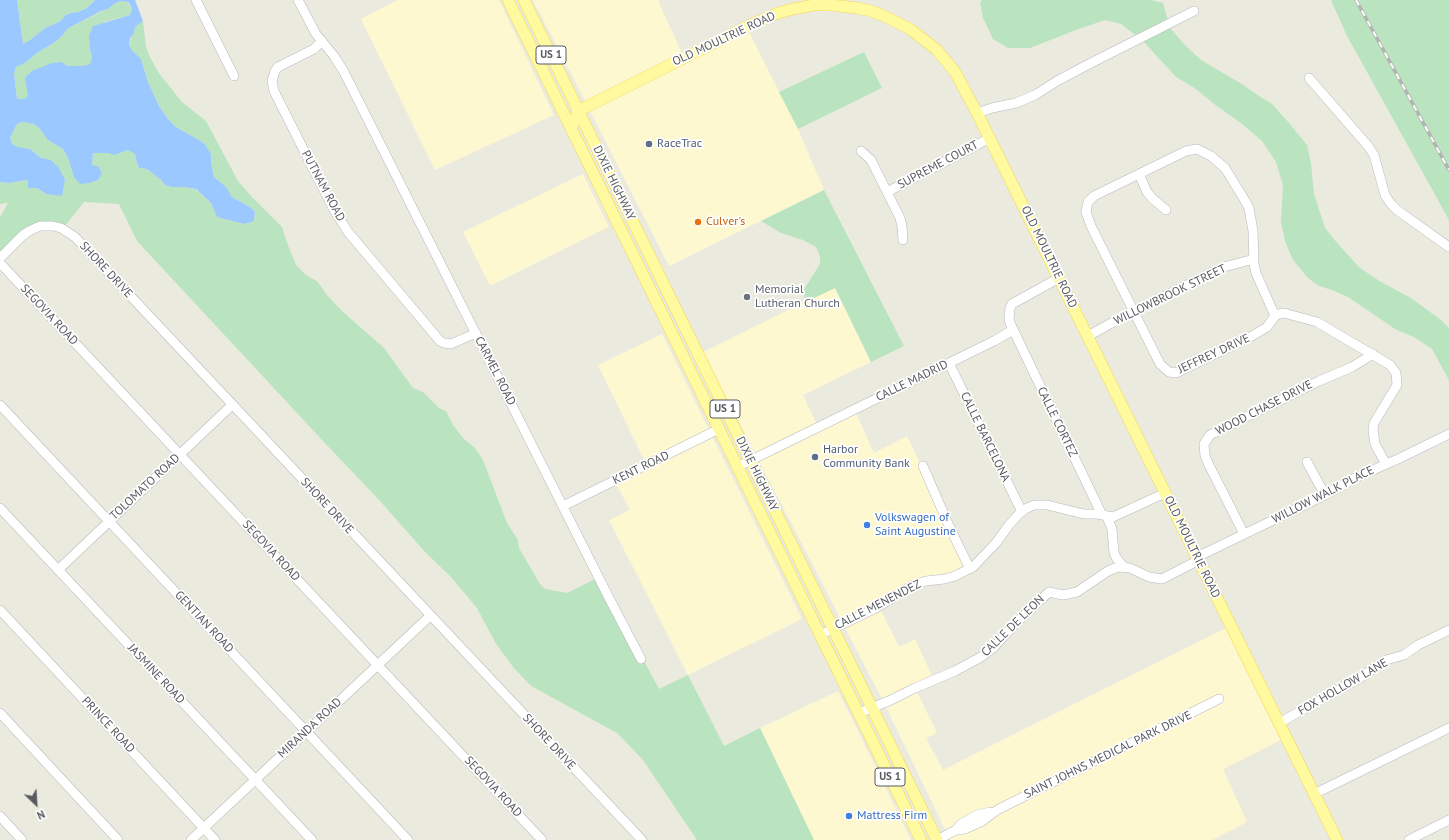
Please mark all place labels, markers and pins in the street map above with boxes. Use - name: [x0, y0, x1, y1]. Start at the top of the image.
- place label: RaceTrac: [657, 137, 702, 151]
- marker: RaceTrac: [644, 139, 654, 149]
- place label: Culver's: [706, 215, 745, 229]
- marker: Culver's: [693, 217, 703, 227]
- place label: Memorial Lutheran Church: [755, 283, 840, 311]
- marker: Memorial Lutheran Church: [742, 292, 752, 302]
- place label: Harbor Community Bank: [823, 443, 910, 471]
- marker: Harbor Community Bank: [810, 452, 820, 462]
- place label: Volkswagen of Saint Augustine: [875, 511, 956, 539]
- marker: Volkswagen of Saint Augustine: [862, 520, 872, 530]
- place label: Mattress Firm: [857, 809, 927, 823]
- marker: Mattress Firm: [844, 811, 854, 821]

